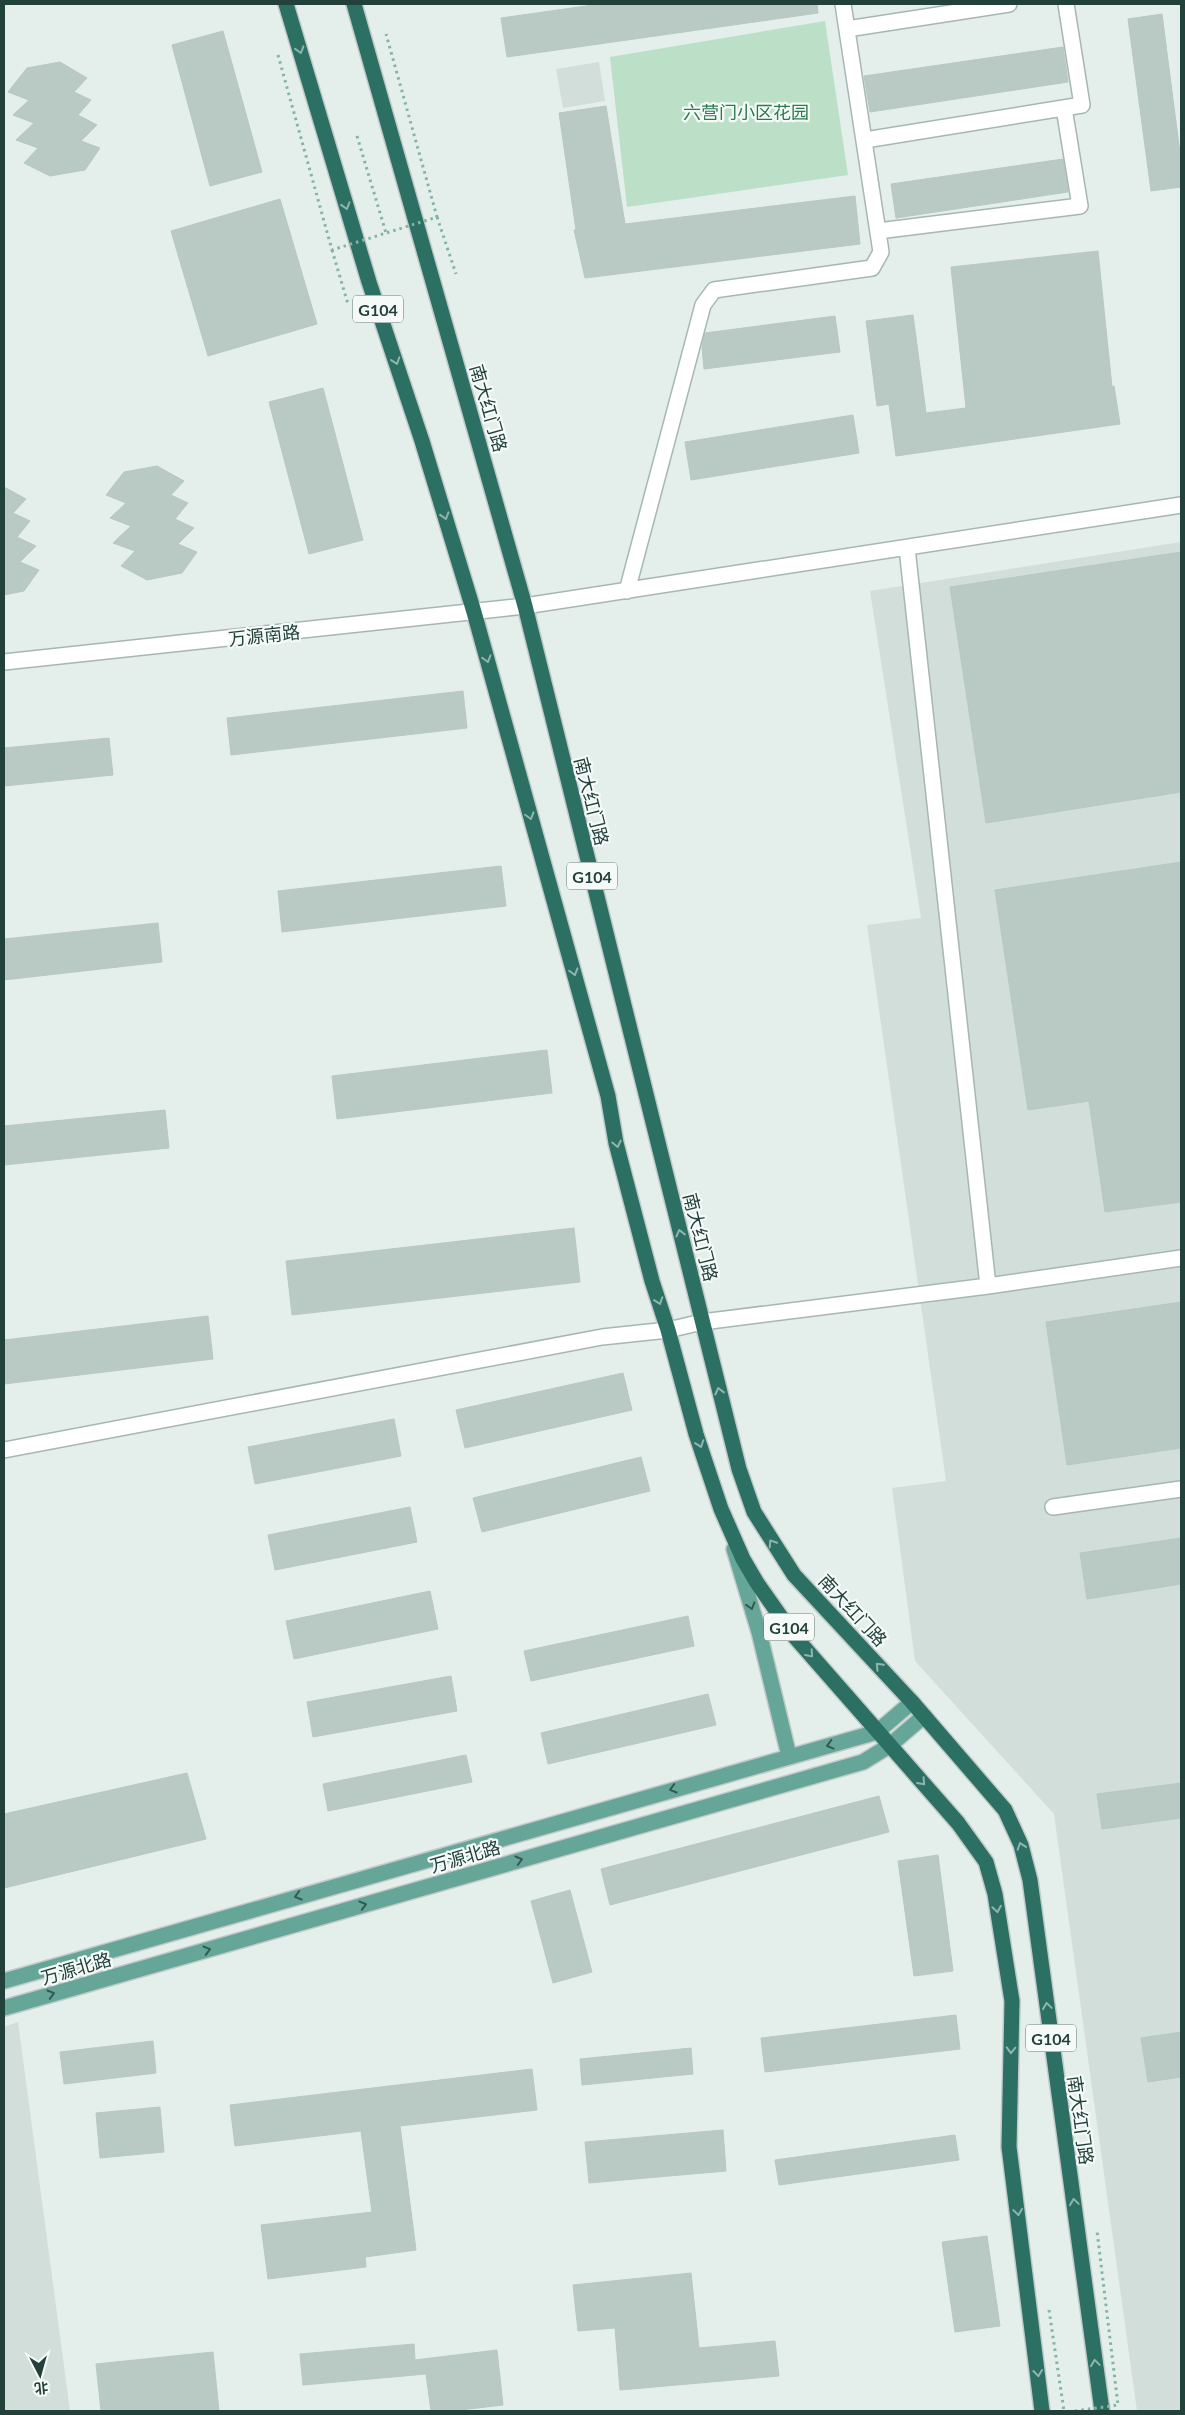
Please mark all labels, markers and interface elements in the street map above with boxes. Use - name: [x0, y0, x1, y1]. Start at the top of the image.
- one-way arrow: [294, 46, 304, 54]
- park label: 六营门小区花园: [683, 101, 809, 123]
- one-way arrow: [341, 201, 351, 210]
- road number: G104: [353, 296, 403, 322]
- one-way arrow: [390, 356, 400, 365]
- street label: 南大红门路: [466, 362, 512, 454]
- one-way arrow: [439, 511, 449, 519]
- street label: 万源南路: [227, 620, 301, 650]
- one-way arrow: [481, 655, 491, 663]
- street label: 南大红门路: [570, 755, 614, 847]
- one-way arrow: [525, 811, 535, 819]
- road number: G104: [567, 862, 617, 889]
- one-way arrow: [568, 968, 578, 976]
- one-way arrow: [611, 1139, 622, 1148]
- street label: 南大红门路: [679, 1191, 723, 1283]
- one-way arrow: [675, 1228, 686, 1237]
- one-way arrow: [653, 1296, 663, 1305]
- one-way arrow: [714, 1386, 725, 1395]
- one-way arrow: [694, 1440, 704, 1448]
- one-way arrow: [769, 1539, 779, 1548]
- street label: 南大红门路: [814, 1570, 892, 1650]
- one-way arrow: [746, 1601, 756, 1610]
- road number: G104: [764, 1614, 814, 1640]
- one-way arrow: [805, 1649, 814, 1658]
- one-way arrow: [875, 1662, 884, 1671]
- one-way arrow: [826, 1739, 834, 1749]
- one-way arrow: [916, 1777, 925, 1786]
- one-way arrow: [670, 1783, 678, 1793]
- street label: 万源北路: [427, 1836, 503, 1876]
- one-way arrow: [1017, 1842, 1027, 1851]
- one-way arrow: [515, 1855, 524, 1866]
- one-way arrow: [295, 1891, 303, 1901]
- one-way arrow: [358, 1900, 367, 1910]
- one-way arrow: [992, 1905, 1002, 1914]
- one-way arrow: [202, 1945, 210, 1955]
- street label: 万源北路: [38, 1948, 114, 1988]
- one-way arrow: [46, 1990, 54, 2000]
- one-way arrow: [1042, 2002, 1053, 2010]
- road number: G104: [1026, 2025, 1076, 2052]
- one-way arrow: [1006, 2046, 1016, 2054]
- street label: 南大红门路: [1064, 2074, 1098, 2166]
- one-way arrow: [1069, 2198, 1079, 2206]
- one-way arrow: [1012, 2208, 1023, 2216]
- north arrow: [15, 2350, 65, 2400]
- one-way arrow: [1090, 2359, 1101, 2367]
- one-way arrow: [1032, 2370, 1043, 2378]
- text: 北: [34, 2379, 49, 2398]

